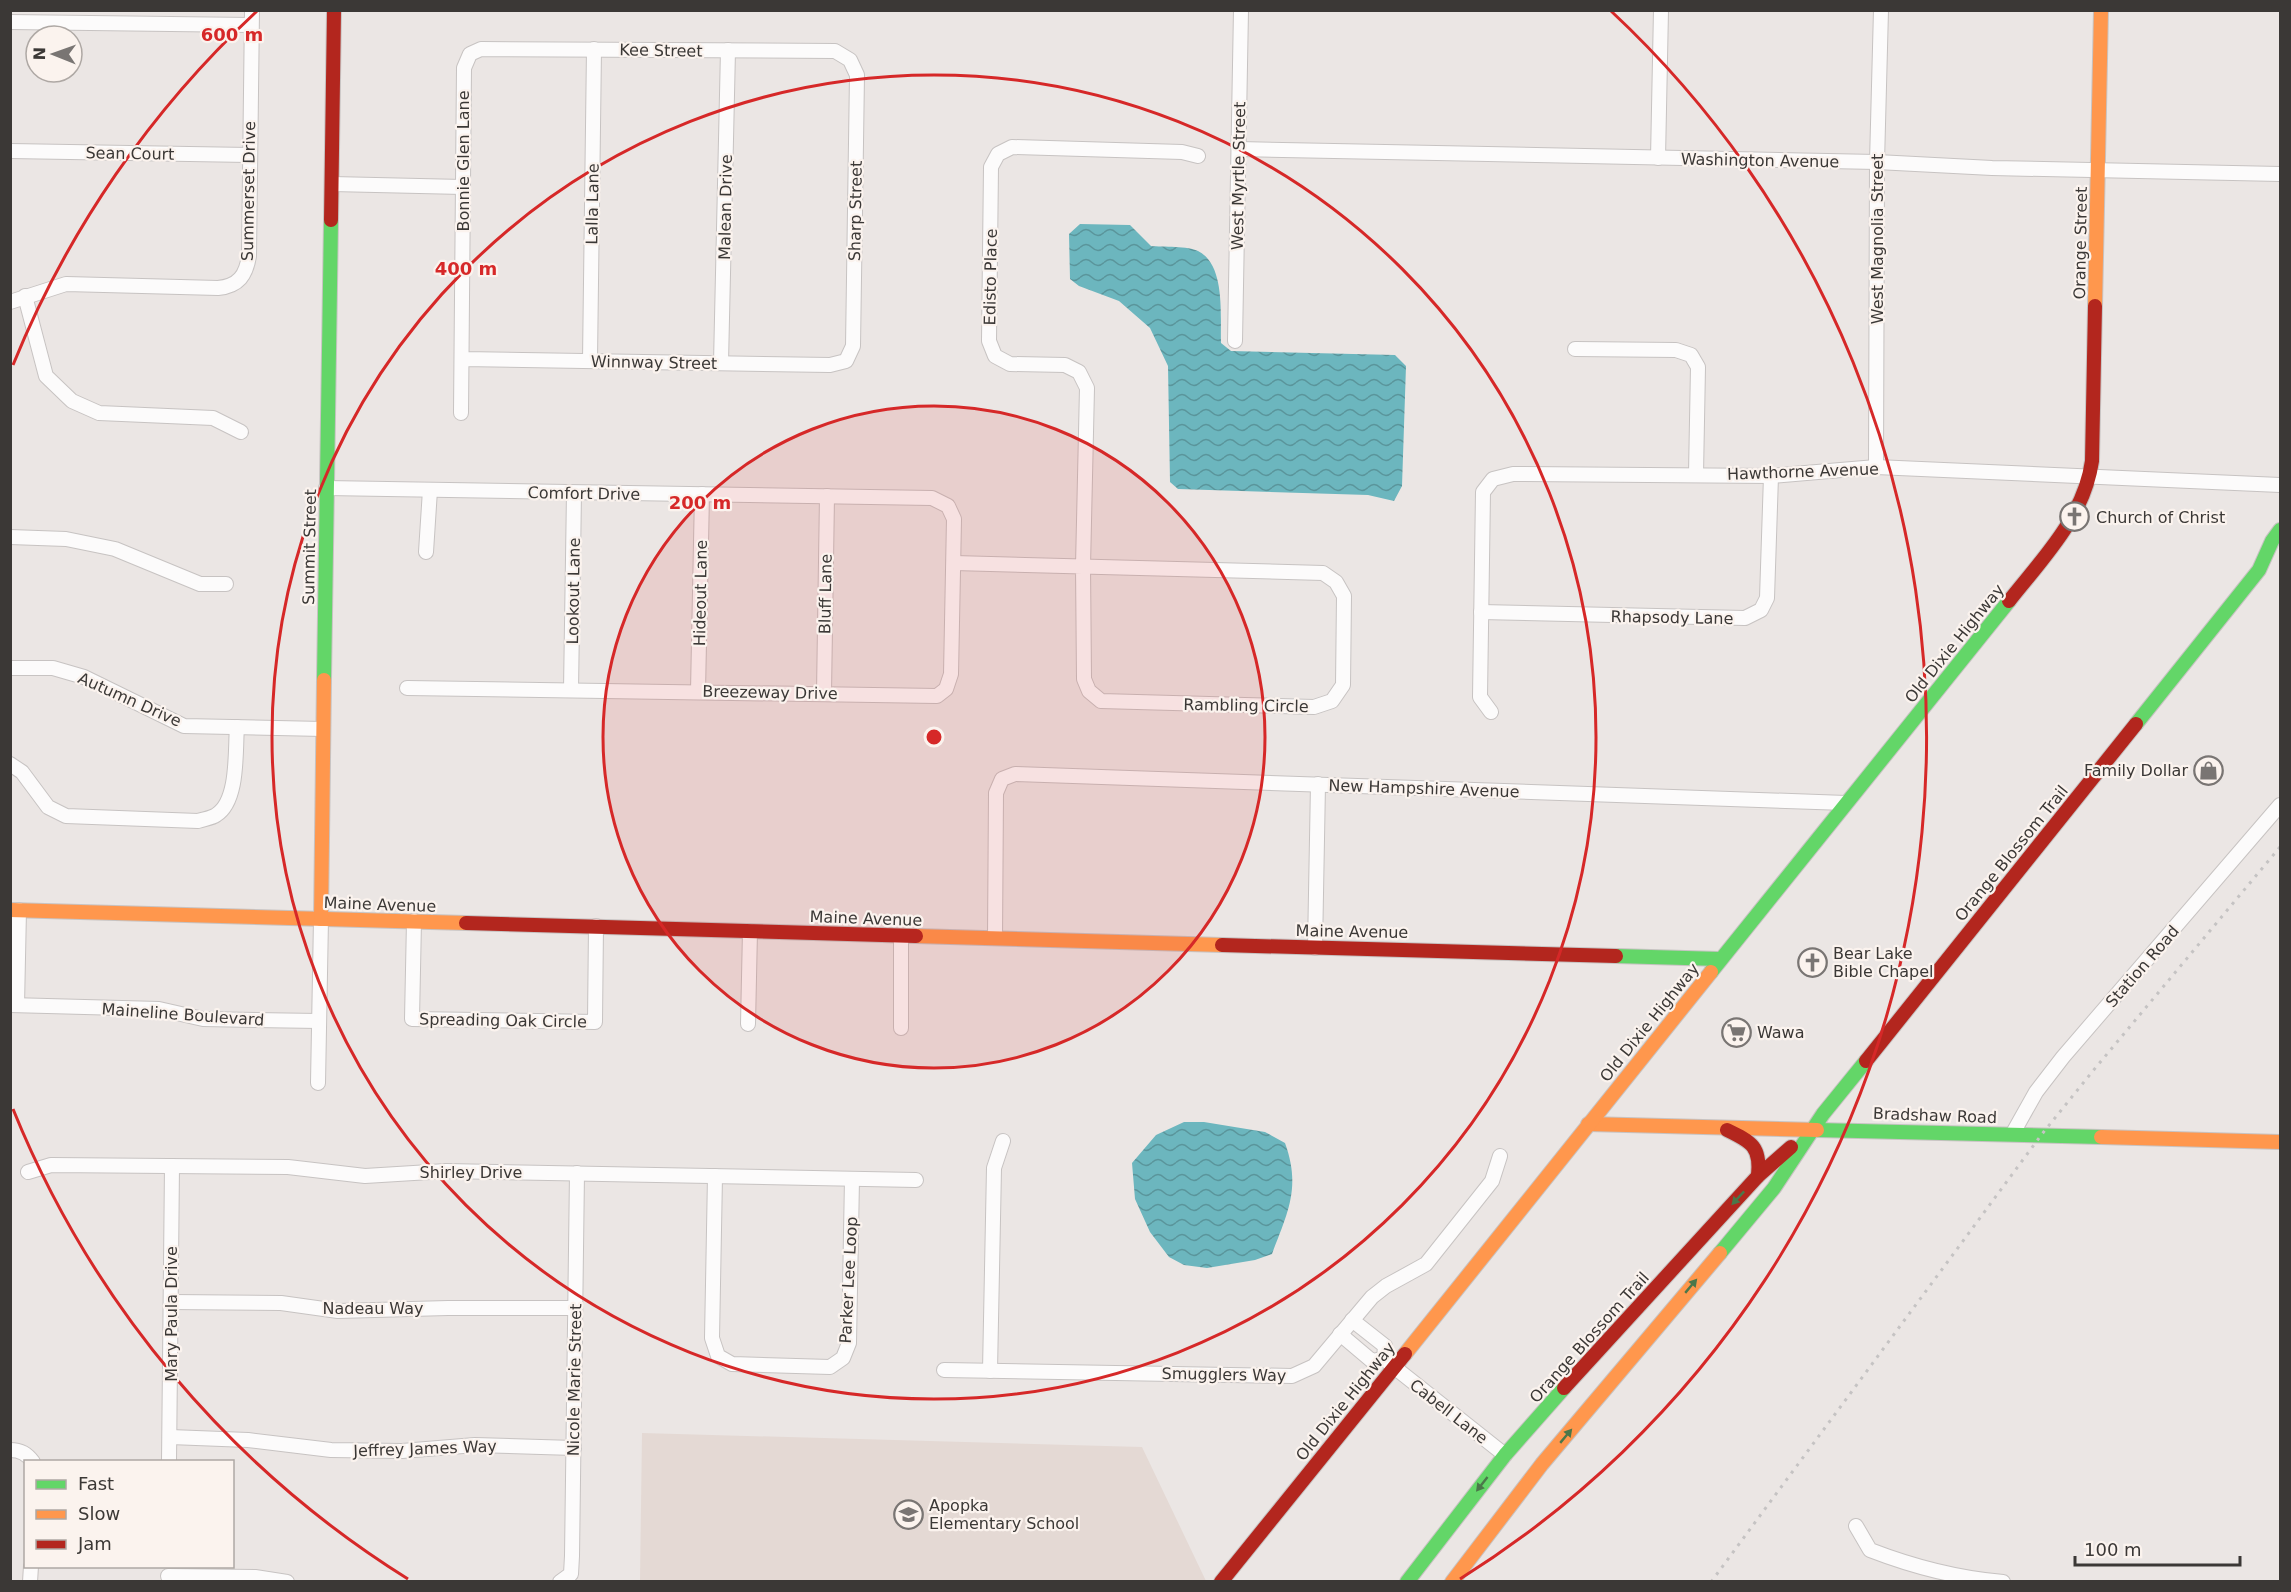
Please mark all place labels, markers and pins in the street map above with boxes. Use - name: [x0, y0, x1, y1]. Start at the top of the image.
- church icon: Church of Christ: [2059, 501, 2091, 533]
- place label: Church of Christ: [2096, 508, 2225, 527]
- centre of rings: [924, 727, 944, 747]
- shop icon: Family Dollar: [2193, 754, 2225, 786]
- place label: Family Dollar: [2084, 761, 2188, 780]
- place label: Bear Lake Bible Chapel: [1833, 944, 1934, 981]
- church icon: Bear Lake Bible Chapel: [1796, 946, 1828, 978]
- supermarket icon: Wawa: [1720, 1016, 1752, 1048]
- place label: Wawa: [1757, 1023, 1805, 1042]
- place label: Apopka Elementary School: [929, 1496, 1079, 1533]
- school or university icon: Apopka Elementary School: [892, 1498, 924, 1530]

